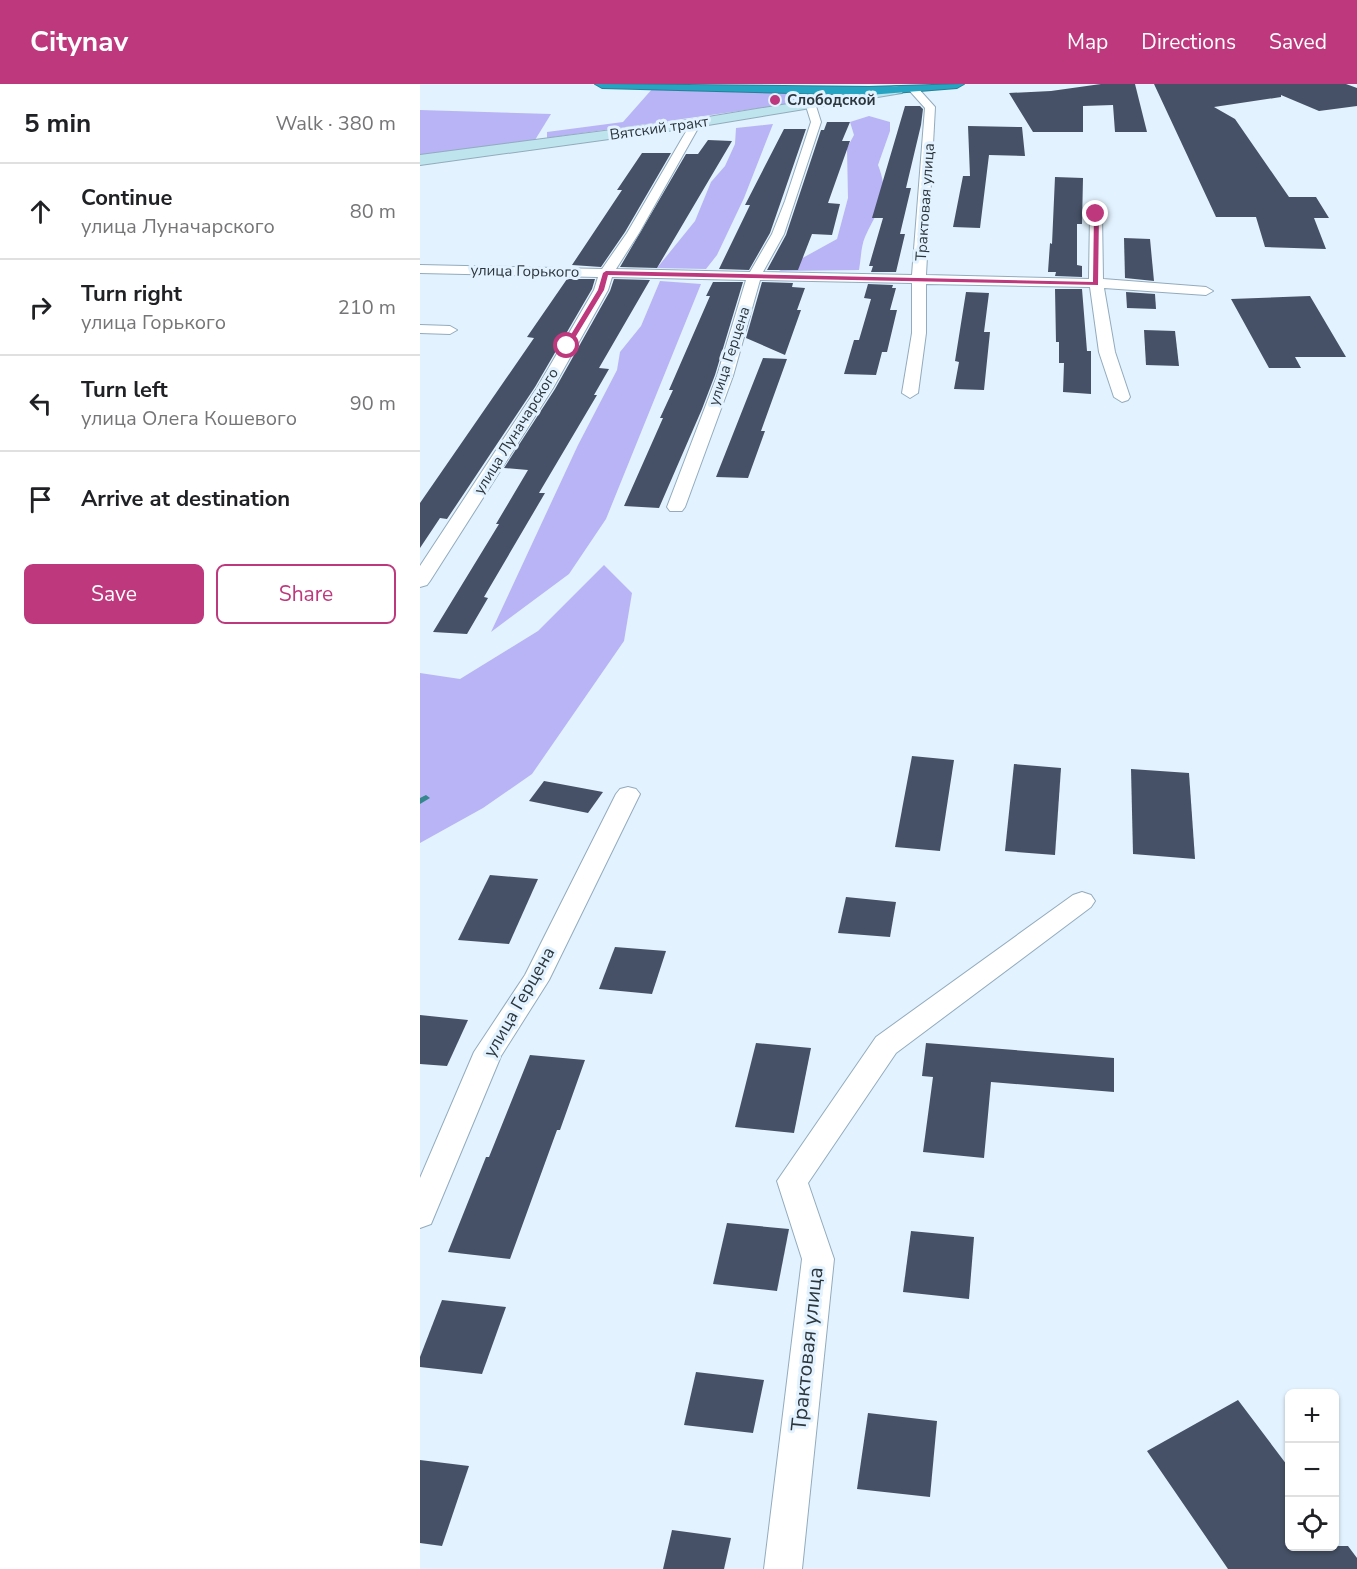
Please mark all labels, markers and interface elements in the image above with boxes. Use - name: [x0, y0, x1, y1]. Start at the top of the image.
- text: Citynav: [30, 23, 128, 61]
- text: Map: [1067, 28, 1108, 56]
- text: Directions: [1141, 28, 1236, 56]
- text: Saved: [1269, 28, 1327, 56]
- place label: Слободской: [787, 90, 876, 110]
- marker: Слободской: [768, 93, 782, 107]
- text: 5 min: [24, 106, 91, 141]
- text: Walk · 380 m: [276, 110, 396, 137]
- street label: Вятский тракт: [608, 111, 710, 145]
- street label: Трактовая улица: [911, 142, 939, 262]
- text: Continue: [81, 183, 172, 213]
- icon: ahead: [24, 195, 57, 228]
- text: 80 m: [350, 198, 396, 225]
- route end: [1082, 200, 1108, 226]
- text: улица Луначарского: [81, 213, 275, 240]
- street label: улица Горького: [470, 260, 580, 282]
- text: Turn right: [81, 279, 182, 309]
- icon: right: [24, 291, 57, 324]
- text: 210 m: [338, 294, 396, 321]
- street label: улица Герцена: [704, 304, 754, 408]
- text: улица Горького: [81, 309, 226, 336]
- route start: [553, 332, 579, 358]
- street label: улица Луначарского: [469, 364, 563, 498]
- text: Turn left: [81, 375, 168, 405]
- icon: left: [24, 387, 57, 420]
- text: 90 m: [350, 390, 396, 417]
- text: улица Олега Кошевого: [81, 405, 297, 432]
- icon: arrive: [24, 483, 57, 516]
- text: Arrive at destination: [81, 484, 290, 514]
- button: Save: [24, 564, 204, 624]
- button: Share: [216, 564, 396, 624]
- street label: улица Герцена: [478, 942, 560, 1062]
- street label: Трактовая улица: [784, 1265, 830, 1433]
- map controls: [1285, 1389, 1339, 1551]
- button: +: [1285, 1389, 1339, 1443]
- button: −: [1285, 1443, 1339, 1497]
- button: locate: [1285, 1497, 1339, 1551]

